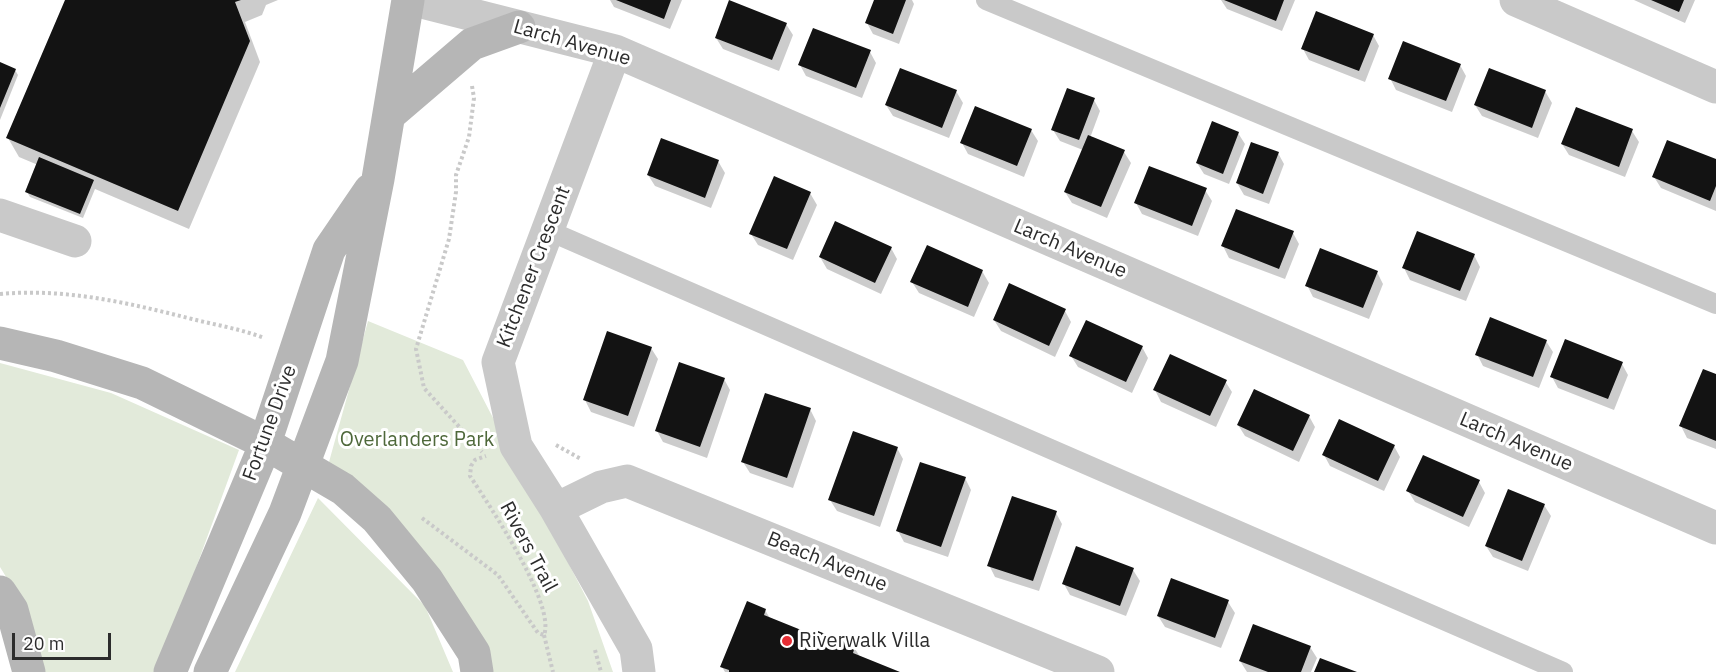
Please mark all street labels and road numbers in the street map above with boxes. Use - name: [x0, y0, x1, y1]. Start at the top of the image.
- street label: Larch Avenue: [511, 15, 633, 71]
- street label: Kitchener Crescent: [492, 183, 576, 351]
- street label: Larch Avenue: [1010, 214, 1130, 284]
- street label: Fortune Drive: [238, 362, 302, 484]
- street label: Larch Avenue: [1456, 407, 1576, 477]
- street label: Rivers Trail: [494, 498, 562, 596]
- street label: Beach Avenue: [763, 527, 891, 597]

